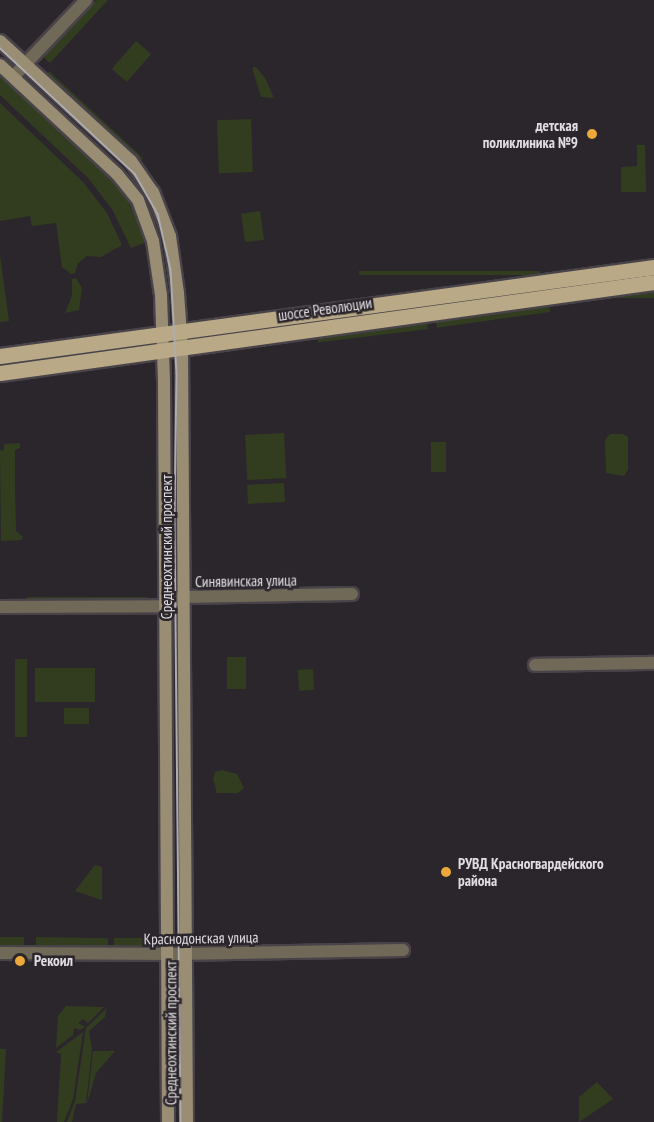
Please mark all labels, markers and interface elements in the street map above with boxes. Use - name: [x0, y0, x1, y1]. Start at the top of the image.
- place label: детская поликлиника №9: [483, 116, 578, 151]
- marker: детская поликлиника №9: [583, 125, 601, 143]
- street label: шоссе Революции: [277, 294, 373, 324]
- street label: Среднеохтинский проспект: [158, 475, 176, 619]
- street label: Синявинская улица: [195, 571, 297, 591]
- place label: РУВД Красногвардейского района: [458, 854, 604, 889]
- marker: РУВД Красногвардейского района: [439, 865, 453, 879]
- street label: Краснодонская улица: [143, 928, 259, 948]
- marker: Рекоил: [11, 952, 29, 970]
- place label: Рекоил: [34, 952, 73, 970]
- street label: Среднеохтинский проспект: [162, 961, 180, 1105]

